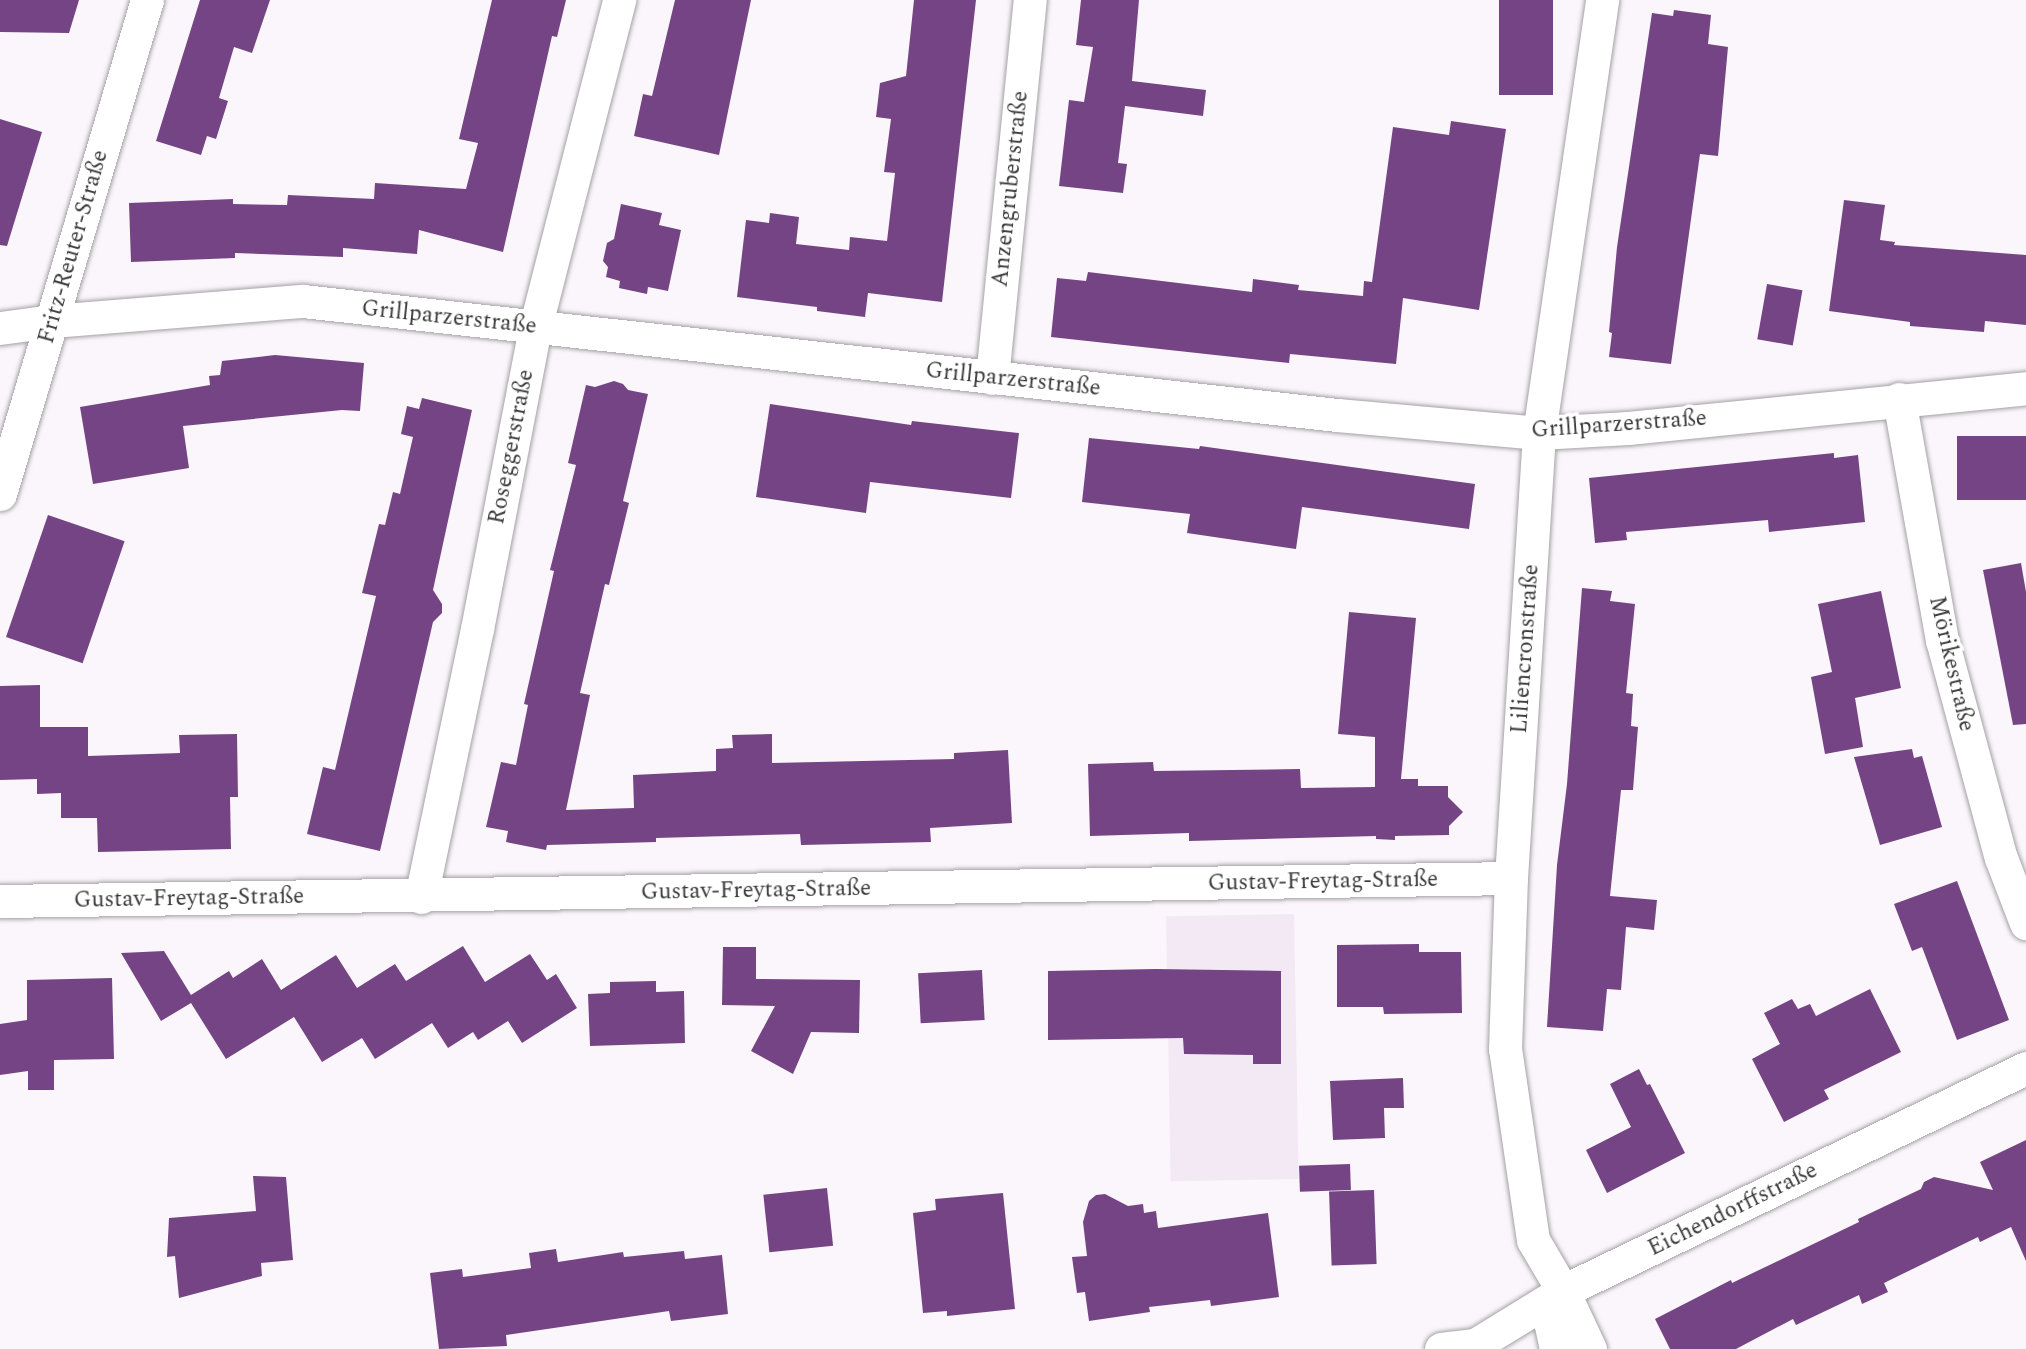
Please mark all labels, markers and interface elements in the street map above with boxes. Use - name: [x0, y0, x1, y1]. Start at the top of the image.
- street label: Anzengruberstraße: [987, 90, 1035, 288]
- street label: Fritz-Reuter-Straße: [33, 147, 115, 347]
- street label: Grillparzerstraße: [360, 295, 538, 341]
- street label: Grillparzerstraße: [924, 357, 1102, 403]
- street label: Roseggerstraße: [483, 367, 541, 527]
- street label: Grillparzerstraße: [1530, 405, 1708, 445]
- street label: Liliencronstraße: [1506, 563, 1546, 735]
- street label: Mörikestraße: [1922, 594, 1980, 734]
- street label: Gustav-Freytag-Straße: [1208, 866, 1438, 898]
- street label: Gustav-Freytag-Straße: [641, 875, 871, 907]
- street label: Gustav-Freytag-Straße: [74, 883, 304, 915]
- street label: Eichendorffstraße: [1644, 1157, 1822, 1263]

